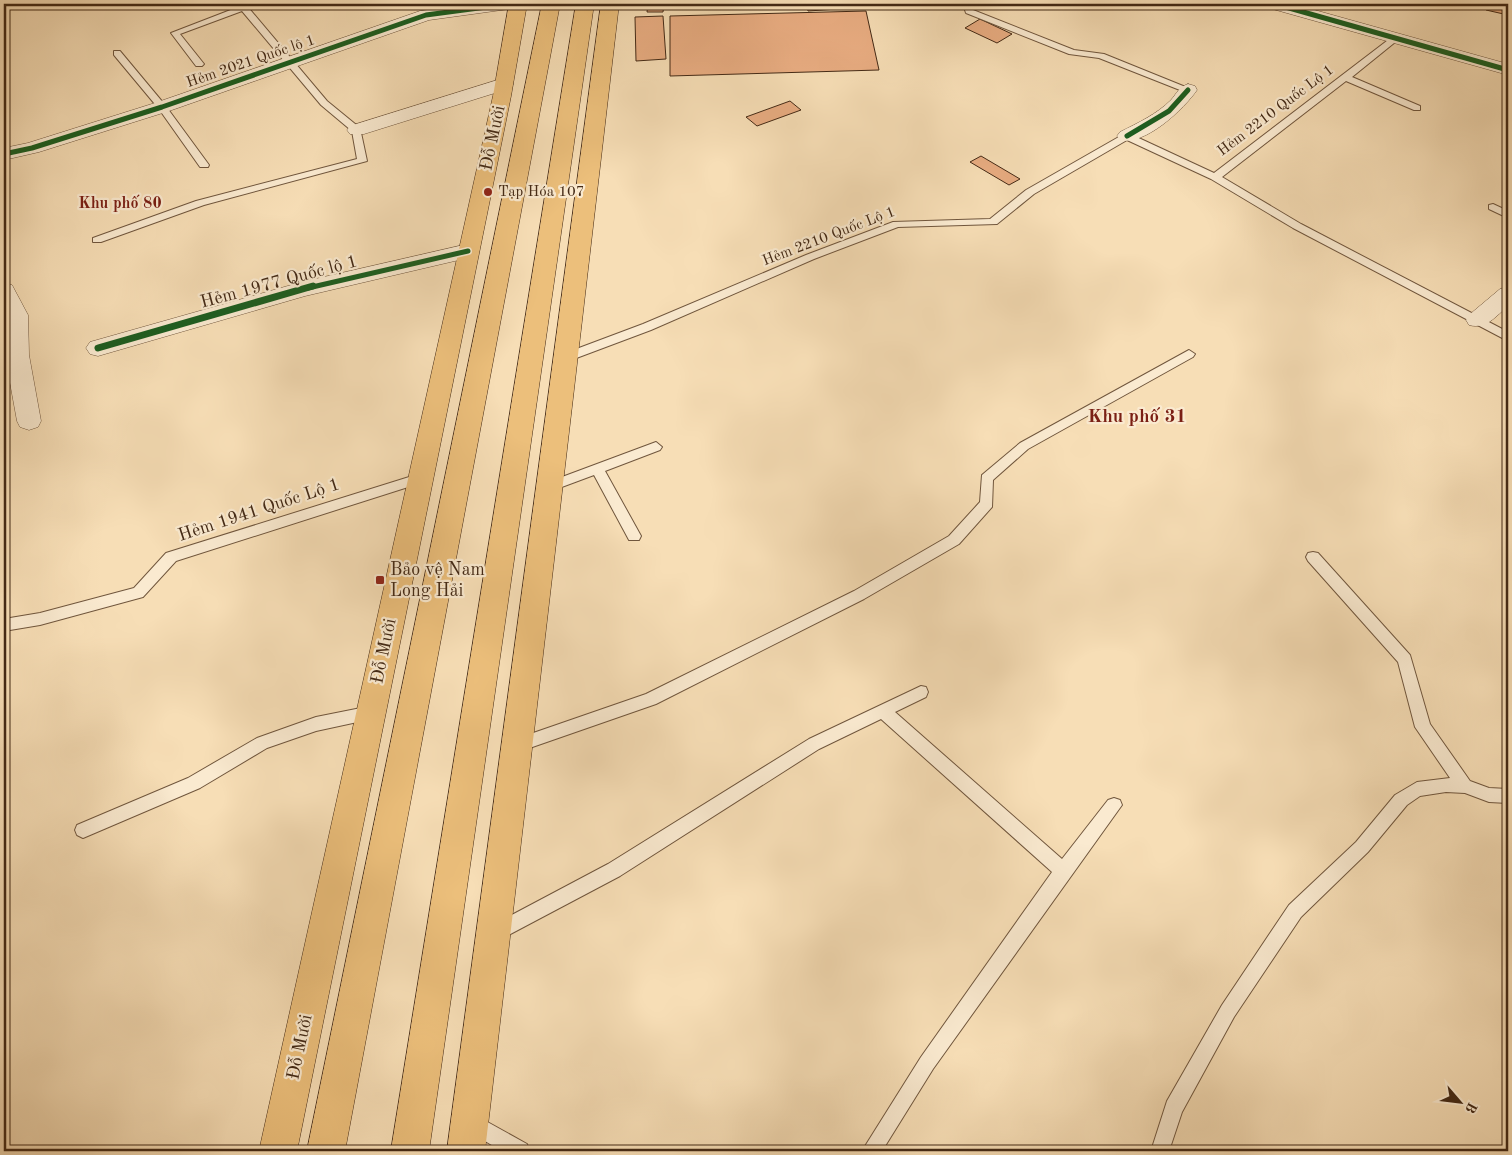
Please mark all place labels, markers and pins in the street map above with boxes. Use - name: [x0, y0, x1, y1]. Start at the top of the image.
- place label: Tạp Hóa 107: [498, 185, 585, 200]
- marker: Tạp Hóa 107: [482, 186, 494, 198]
- place label: Bảo vệ Nam Long Hải: [390, 561, 485, 600]
- marker: Bảo vệ Nam Long Hải: [374, 574, 386, 586]

